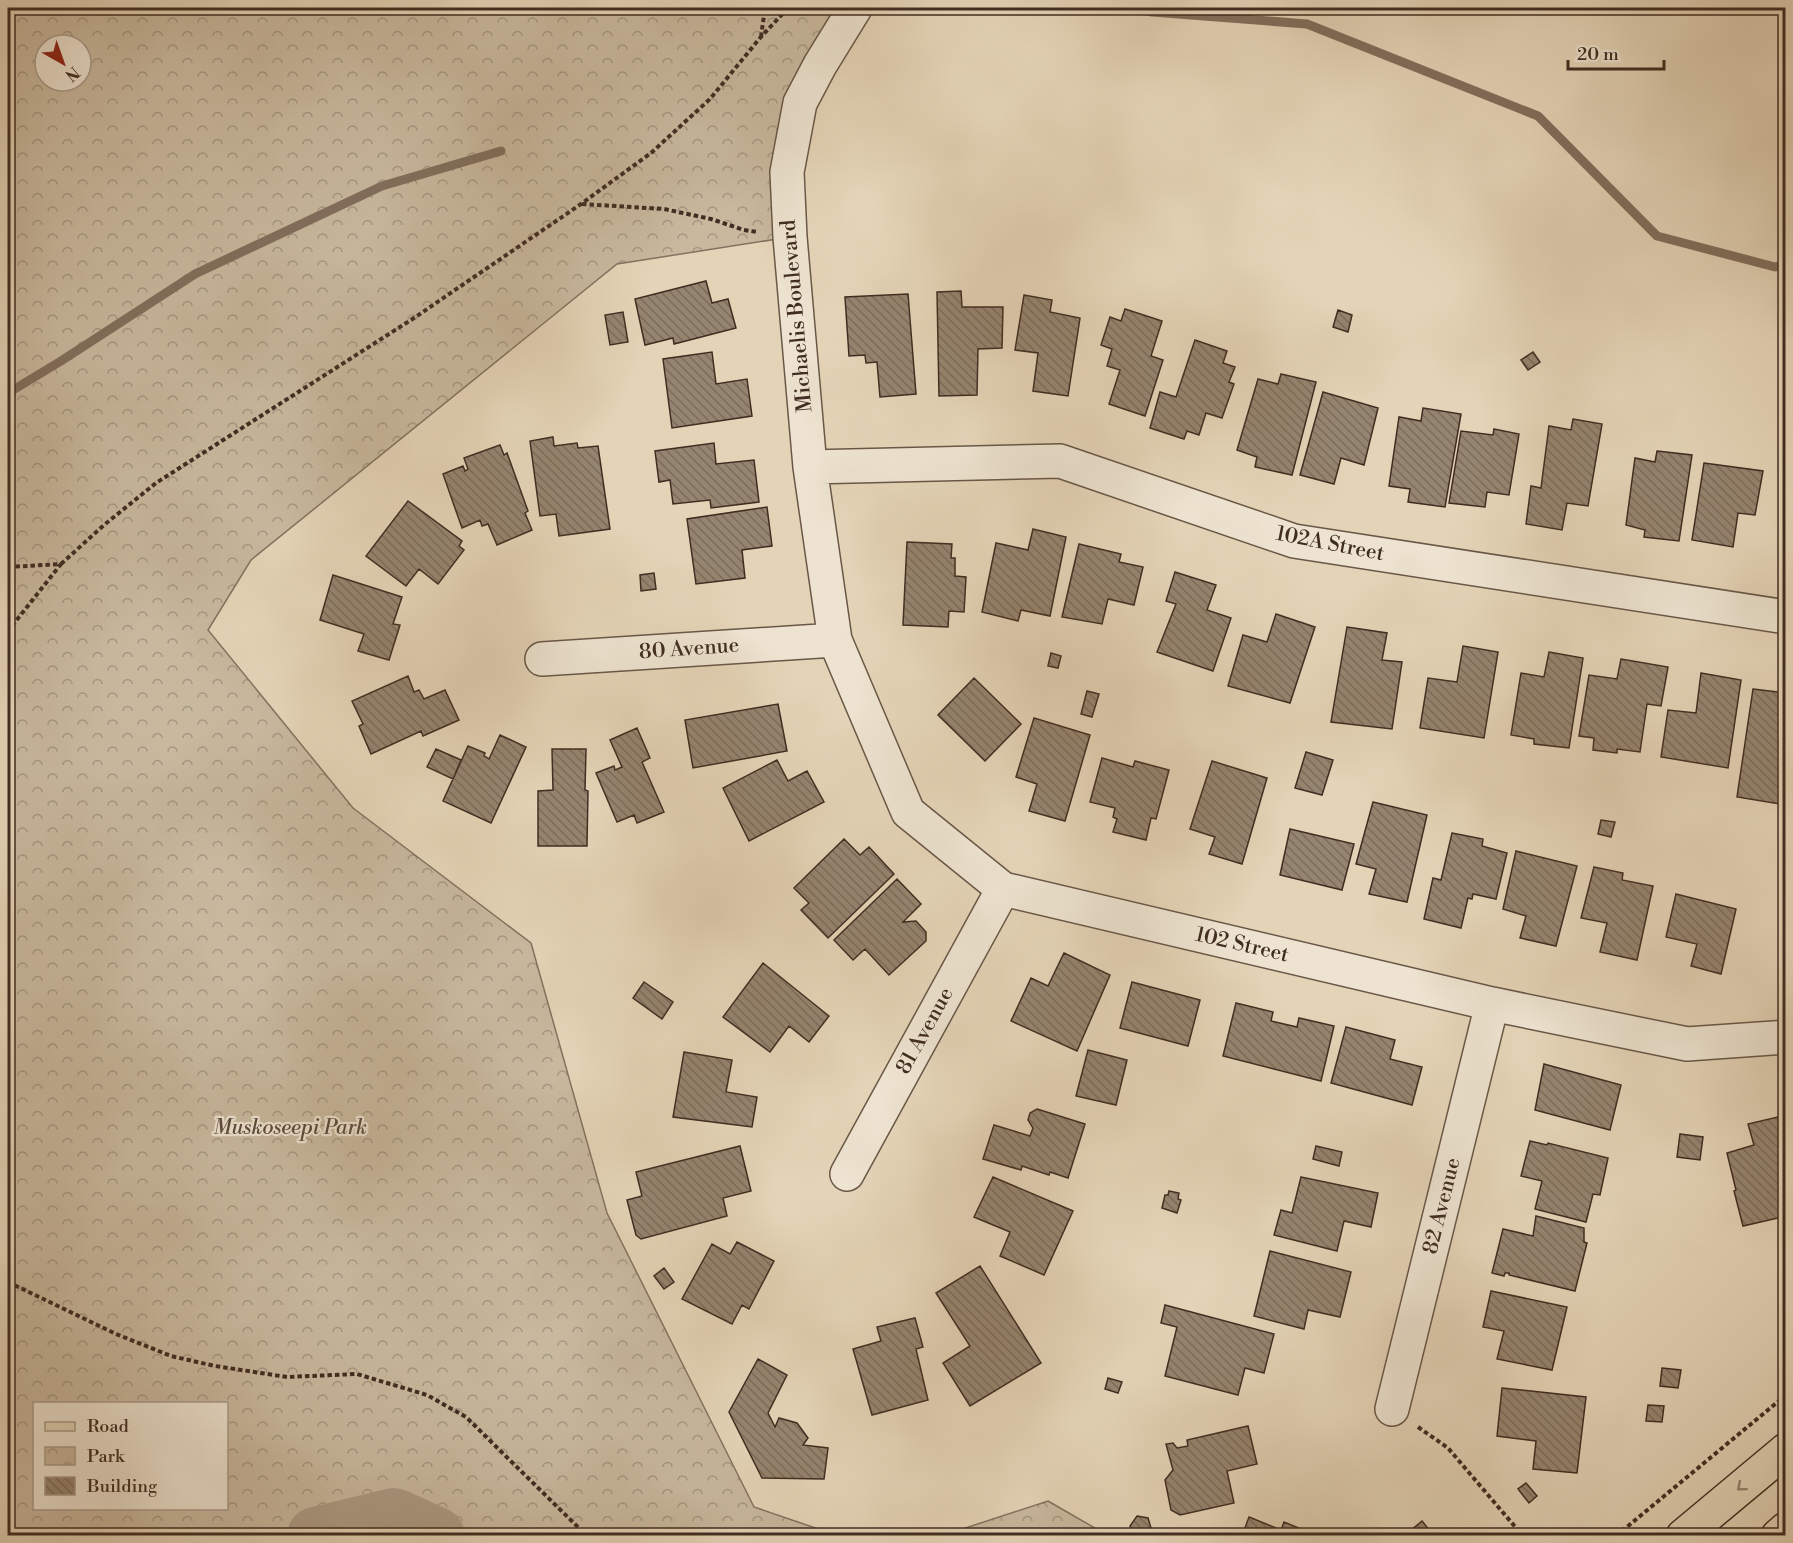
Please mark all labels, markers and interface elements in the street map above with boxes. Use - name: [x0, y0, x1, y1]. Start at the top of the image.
- north arrow: [33, 33, 93, 93]
- scale bar: [1568, 33, 1664, 71]
- text: 20 m: [1577, 43, 1619, 66]
- text: N: [60, 62, 83, 86]
- street label: Michaelis Boulevard: [776, 218, 818, 413]
- street label: 102A Street: [1274, 521, 1387, 567]
- street label: 80 Avenue: [638, 633, 740, 665]
- street label: 102 Street: [1193, 922, 1292, 969]
- street label: 81 Avenue: [891, 983, 959, 1079]
- park label: Muskoseepi Park: [213, 1115, 367, 1141]
- street label: 82 Avenue: [1417, 1155, 1467, 1257]
- legend: [33, 1402, 228, 1510]
- text: Road: [87, 1415, 130, 1438]
- text: Park: [87, 1445, 126, 1468]
- text: Building: [86, 1475, 158, 1498]
- one-way arrow: [1737, 1480, 1748, 1491]

